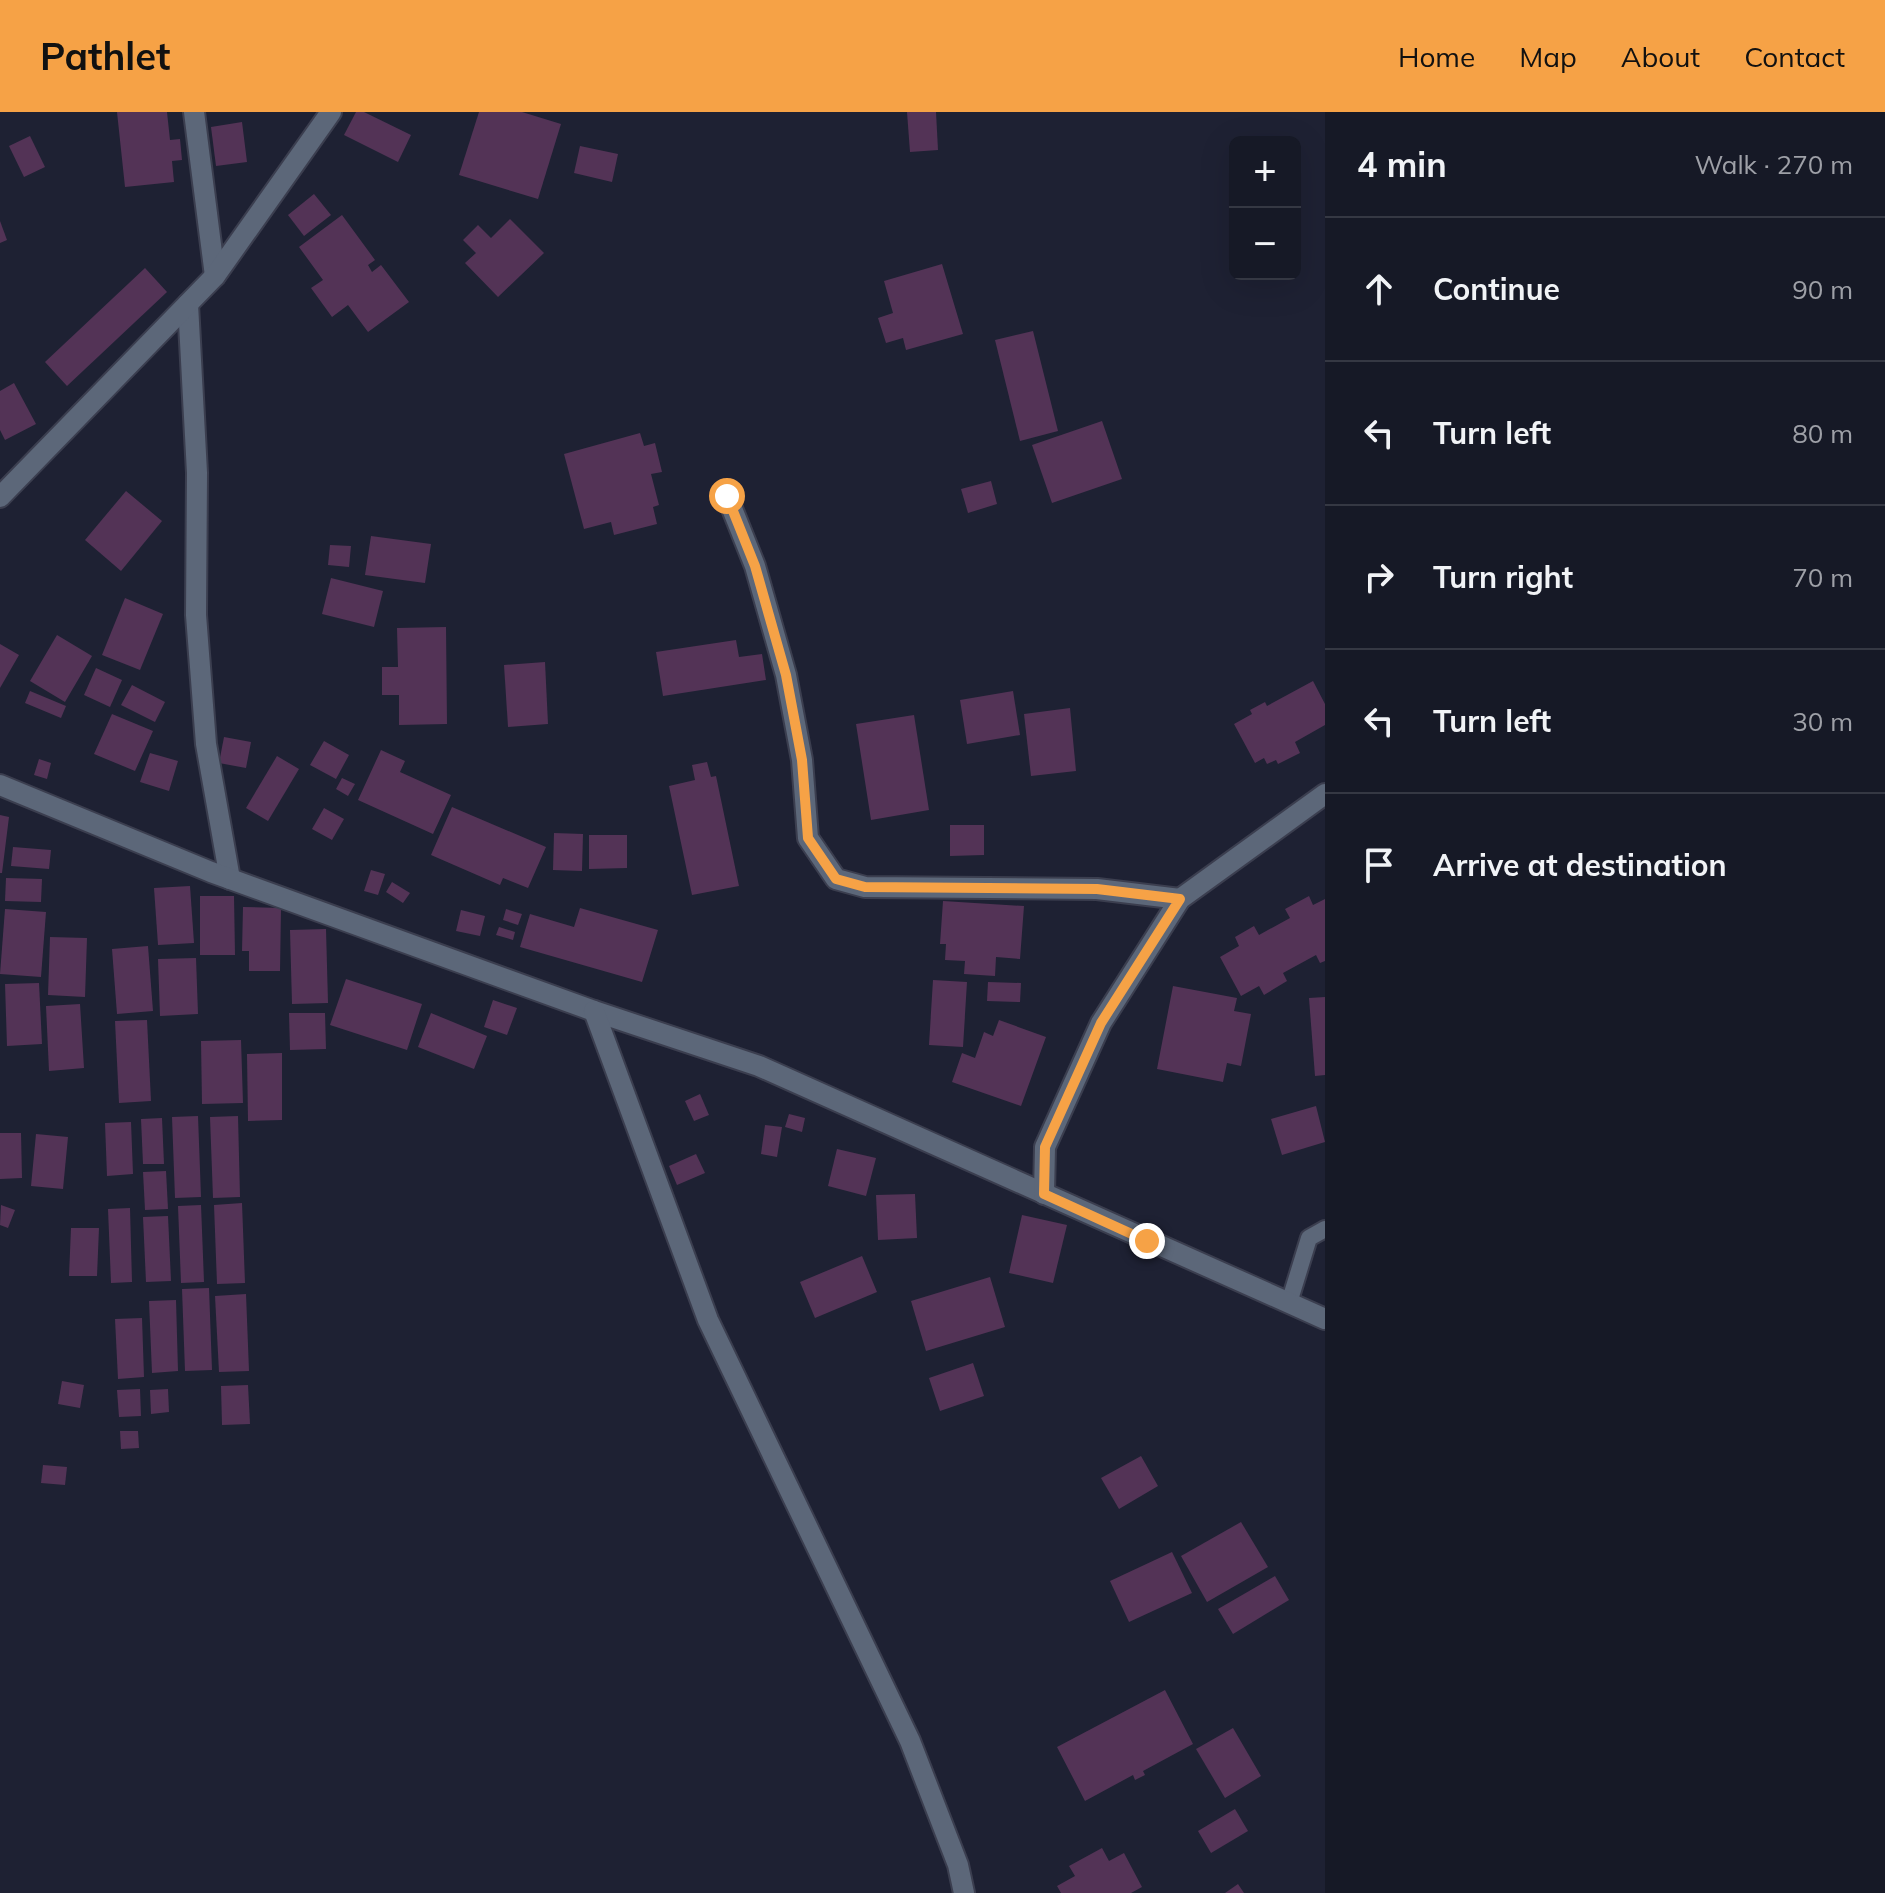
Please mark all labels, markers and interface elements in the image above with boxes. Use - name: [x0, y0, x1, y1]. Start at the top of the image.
- text: Pathlet: [40, 32, 170, 80]
- text: Home: [1398, 39, 1475, 74]
- text: Map: [1519, 39, 1577, 74]
- text: About: [1621, 39, 1700, 74]
- text: Contact: [1744, 39, 1845, 74]
- map controls: [1229, 136, 1301, 280]
- button: +: [1229, 136, 1301, 208]
- text: 4 min: [1357, 143, 1447, 186]
- text: Walk · 270 m: [1694, 148, 1853, 181]
- button: −: [1229, 208, 1301, 280]
- icon: ahead: [1357, 267, 1401, 311]
- text: Continue: [1433, 270, 1560, 308]
- text: 90 m: [1792, 273, 1853, 306]
- icon: left: [1357, 411, 1401, 455]
- text: Turn left: [1433, 414, 1551, 452]
- text: 80 m: [1792, 417, 1853, 450]
- route start: [709, 478, 745, 514]
- icon: right: [1357, 555, 1401, 599]
- text: Turn right: [1433, 558, 1573, 596]
- text: 70 m: [1792, 561, 1853, 594]
- icon: left: [1357, 699, 1401, 743]
- text: Turn left: [1433, 702, 1551, 740]
- text: 30 m: [1792, 705, 1853, 738]
- icon: arrive: [1357, 843, 1401, 887]
- text: Arrive at destination: [1433, 846, 1727, 884]
- route end: [1129, 1223, 1165, 1259]

